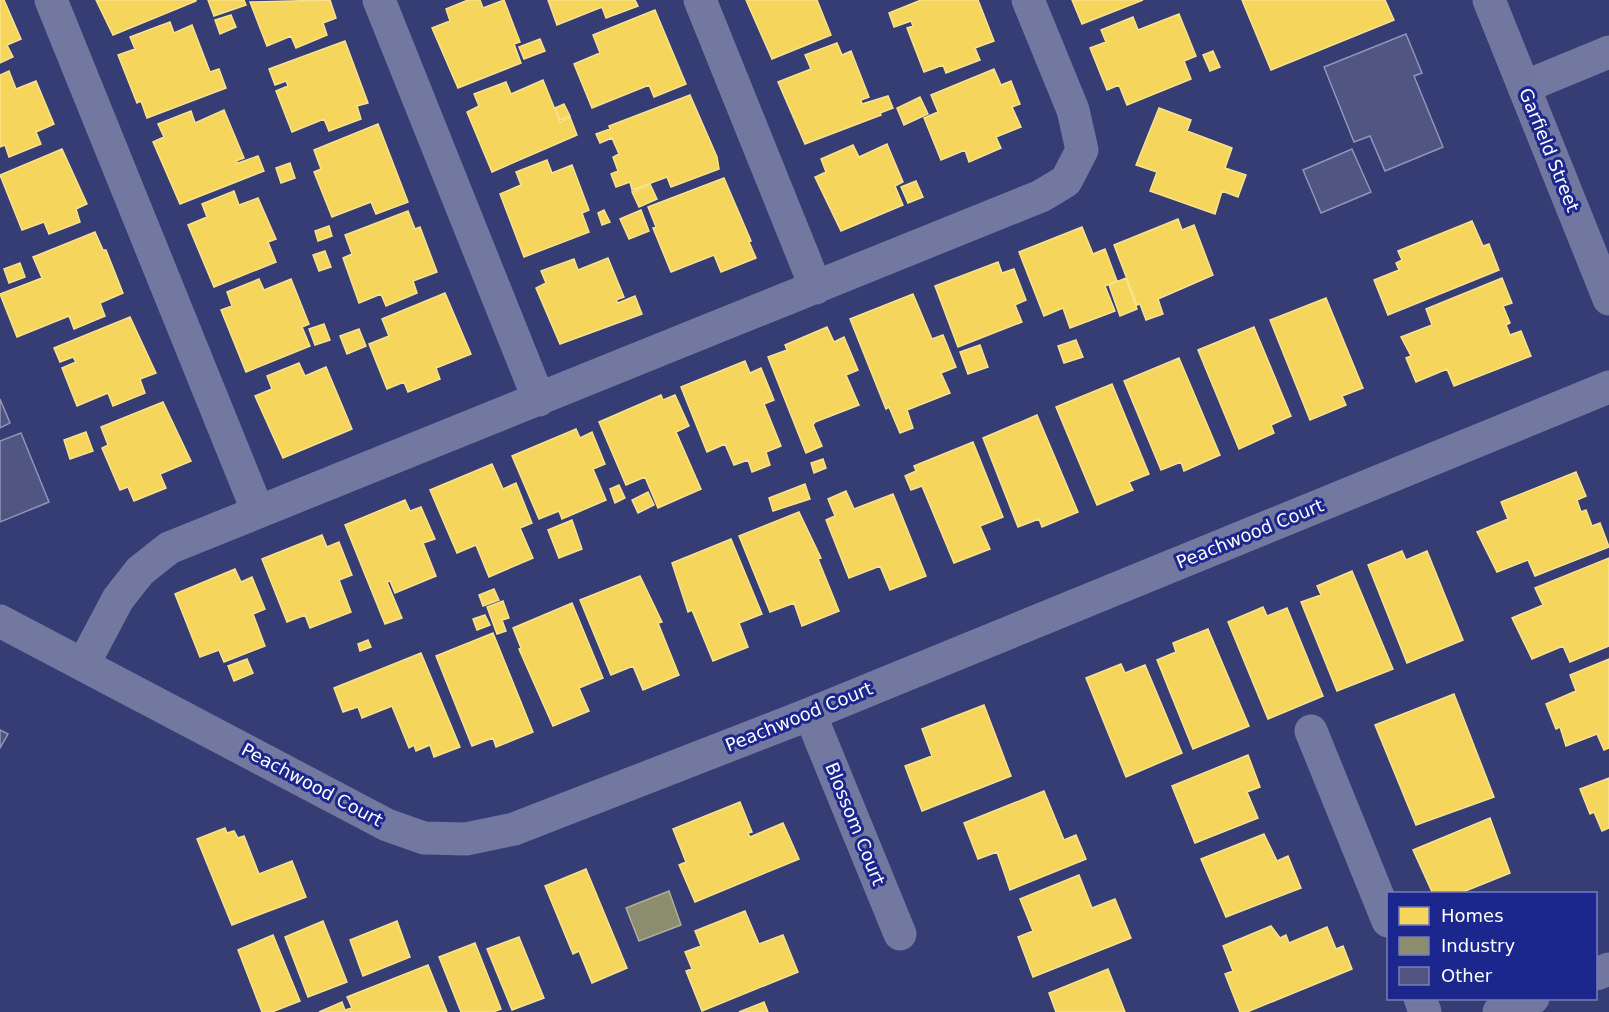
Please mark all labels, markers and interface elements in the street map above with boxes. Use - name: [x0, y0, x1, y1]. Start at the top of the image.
- street label: Garfield Street: [1515, 85, 1584, 215]
- street label: Peachwood Court: [1173, 494, 1327, 573]
- street label: Peachwood Court: [722, 677, 876, 756]
- street label: Peachwood Court: [238, 738, 386, 831]
- street label: Blossom Court: [821, 759, 890, 888]
- legend: [1387, 892, 1597, 1000]
- text: Homes: [1441, 905, 1504, 926]
- text: Industry: [1441, 935, 1515, 956]
- text: Other: [1441, 965, 1493, 986]

